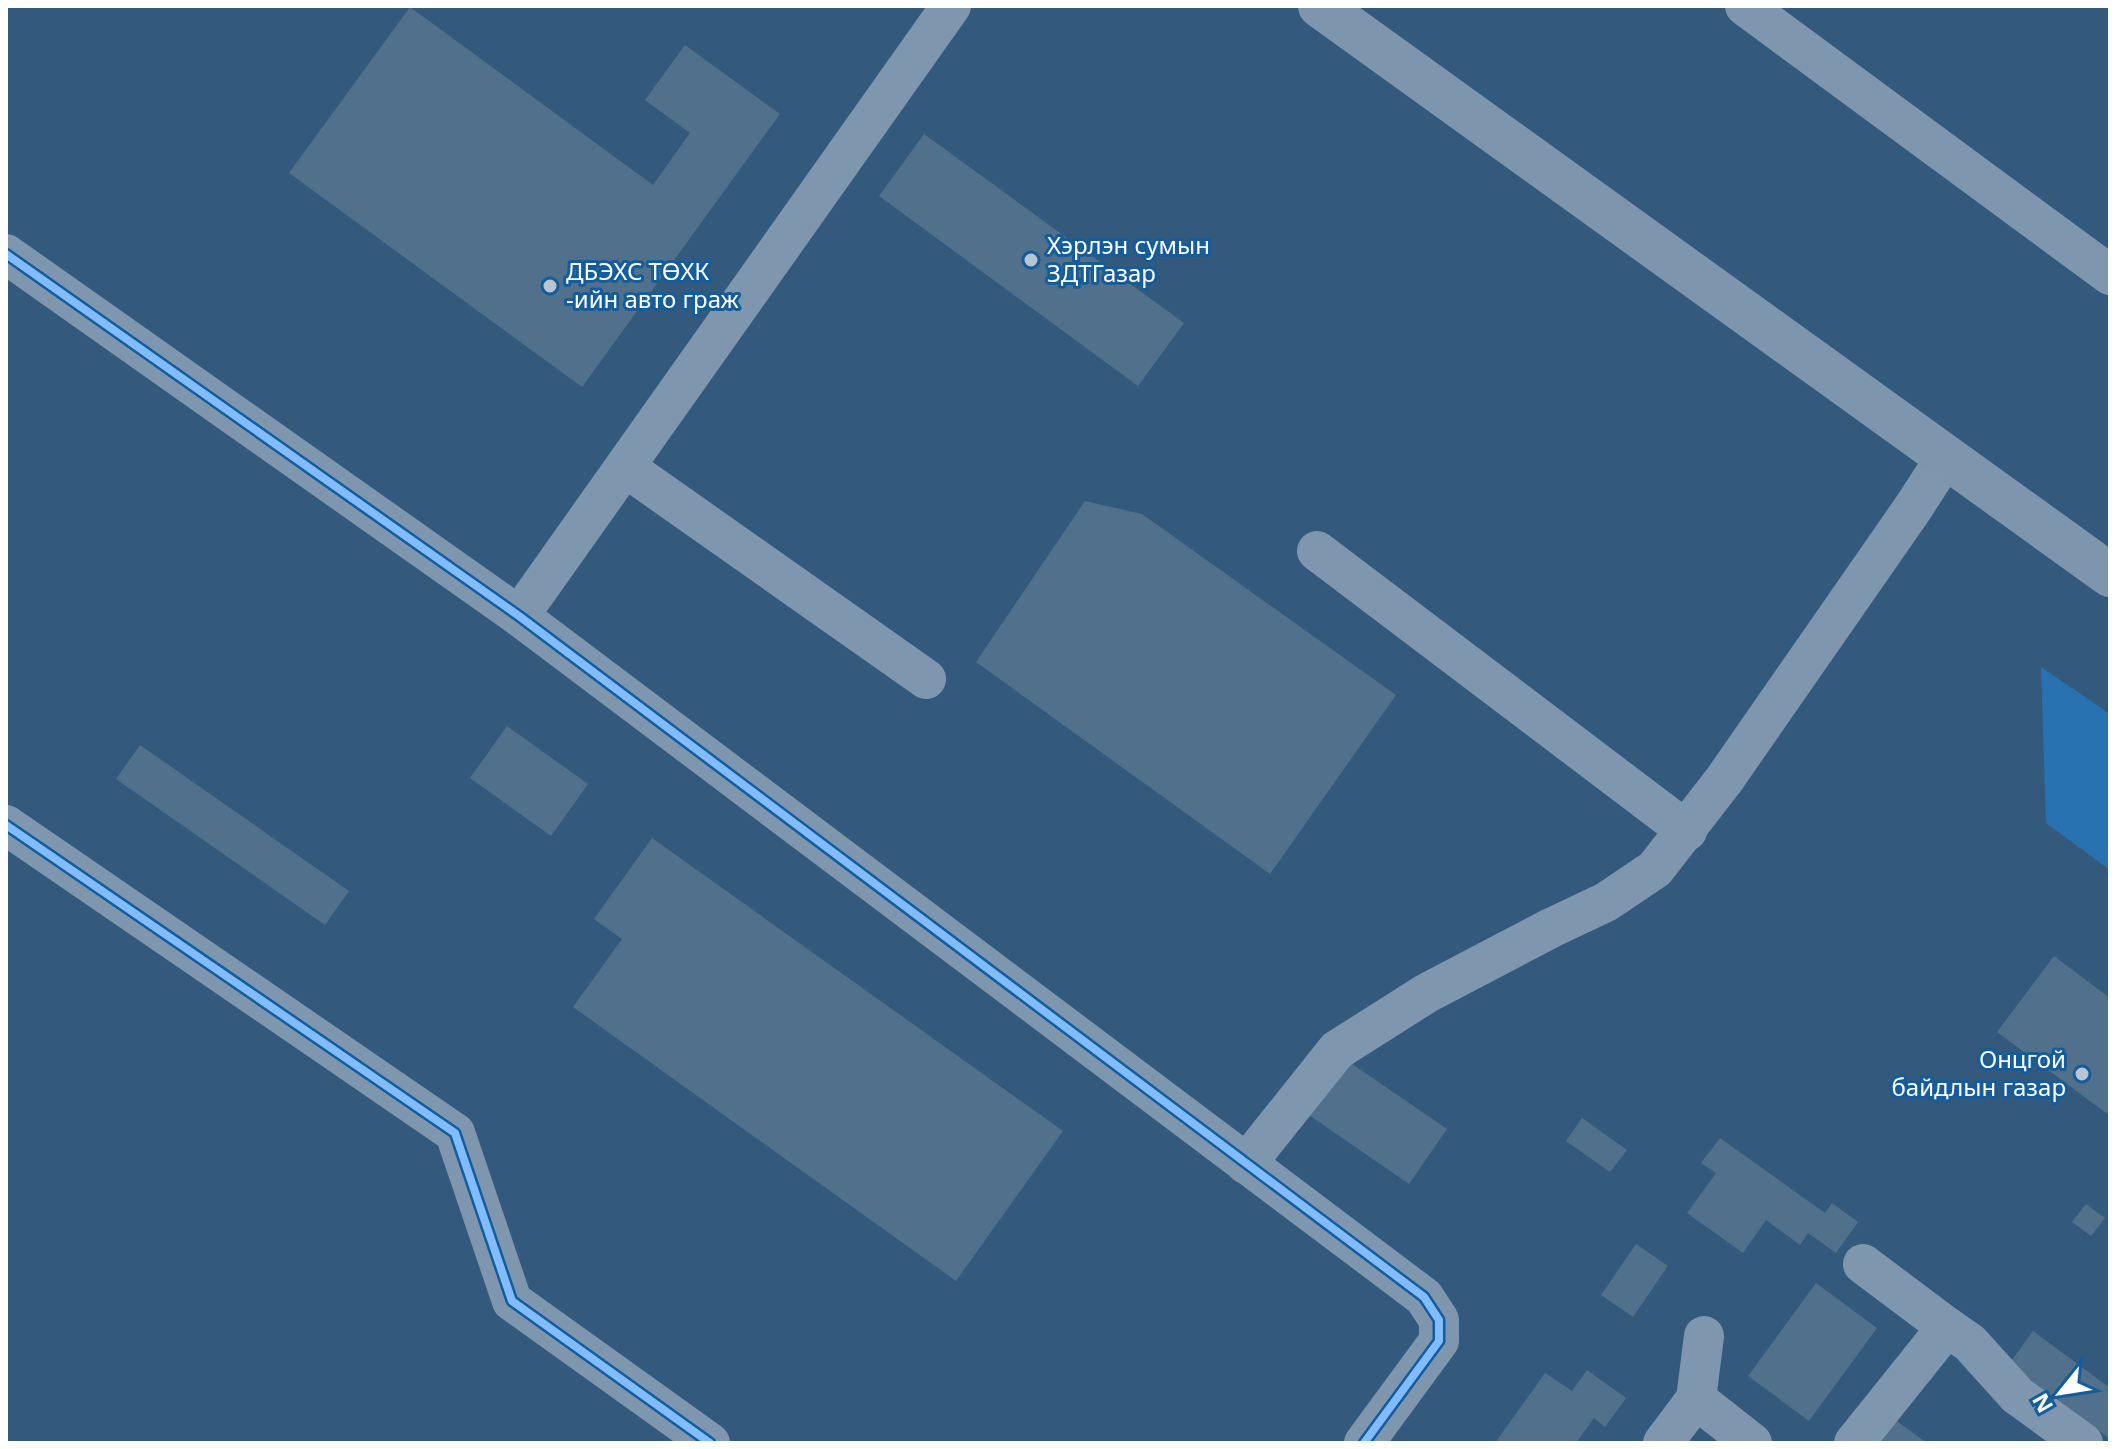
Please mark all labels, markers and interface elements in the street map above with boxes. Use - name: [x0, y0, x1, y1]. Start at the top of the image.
- place label: Хэрлэн сумын ЗДТГазар: [1047, 228, 1210, 289]
- marker: Хэрлэн сумын ЗДТГазар: [1022, 251, 1040, 269]
- place label: ДБЭХС ТӨХК -ийн авто граж: [566, 254, 740, 315]
- marker: ДБЭХС ТӨХК -ийн авто граж: [541, 277, 559, 295]
- place label: Онцгой байдлын газар: [1891, 1042, 2066, 1103]
- marker: Онцгой байдлын газар: [2073, 1065, 2091, 1083]
- north arrow: [2020, 1353, 2100, 1433]
- text: N: [2024, 1388, 2059, 1419]

